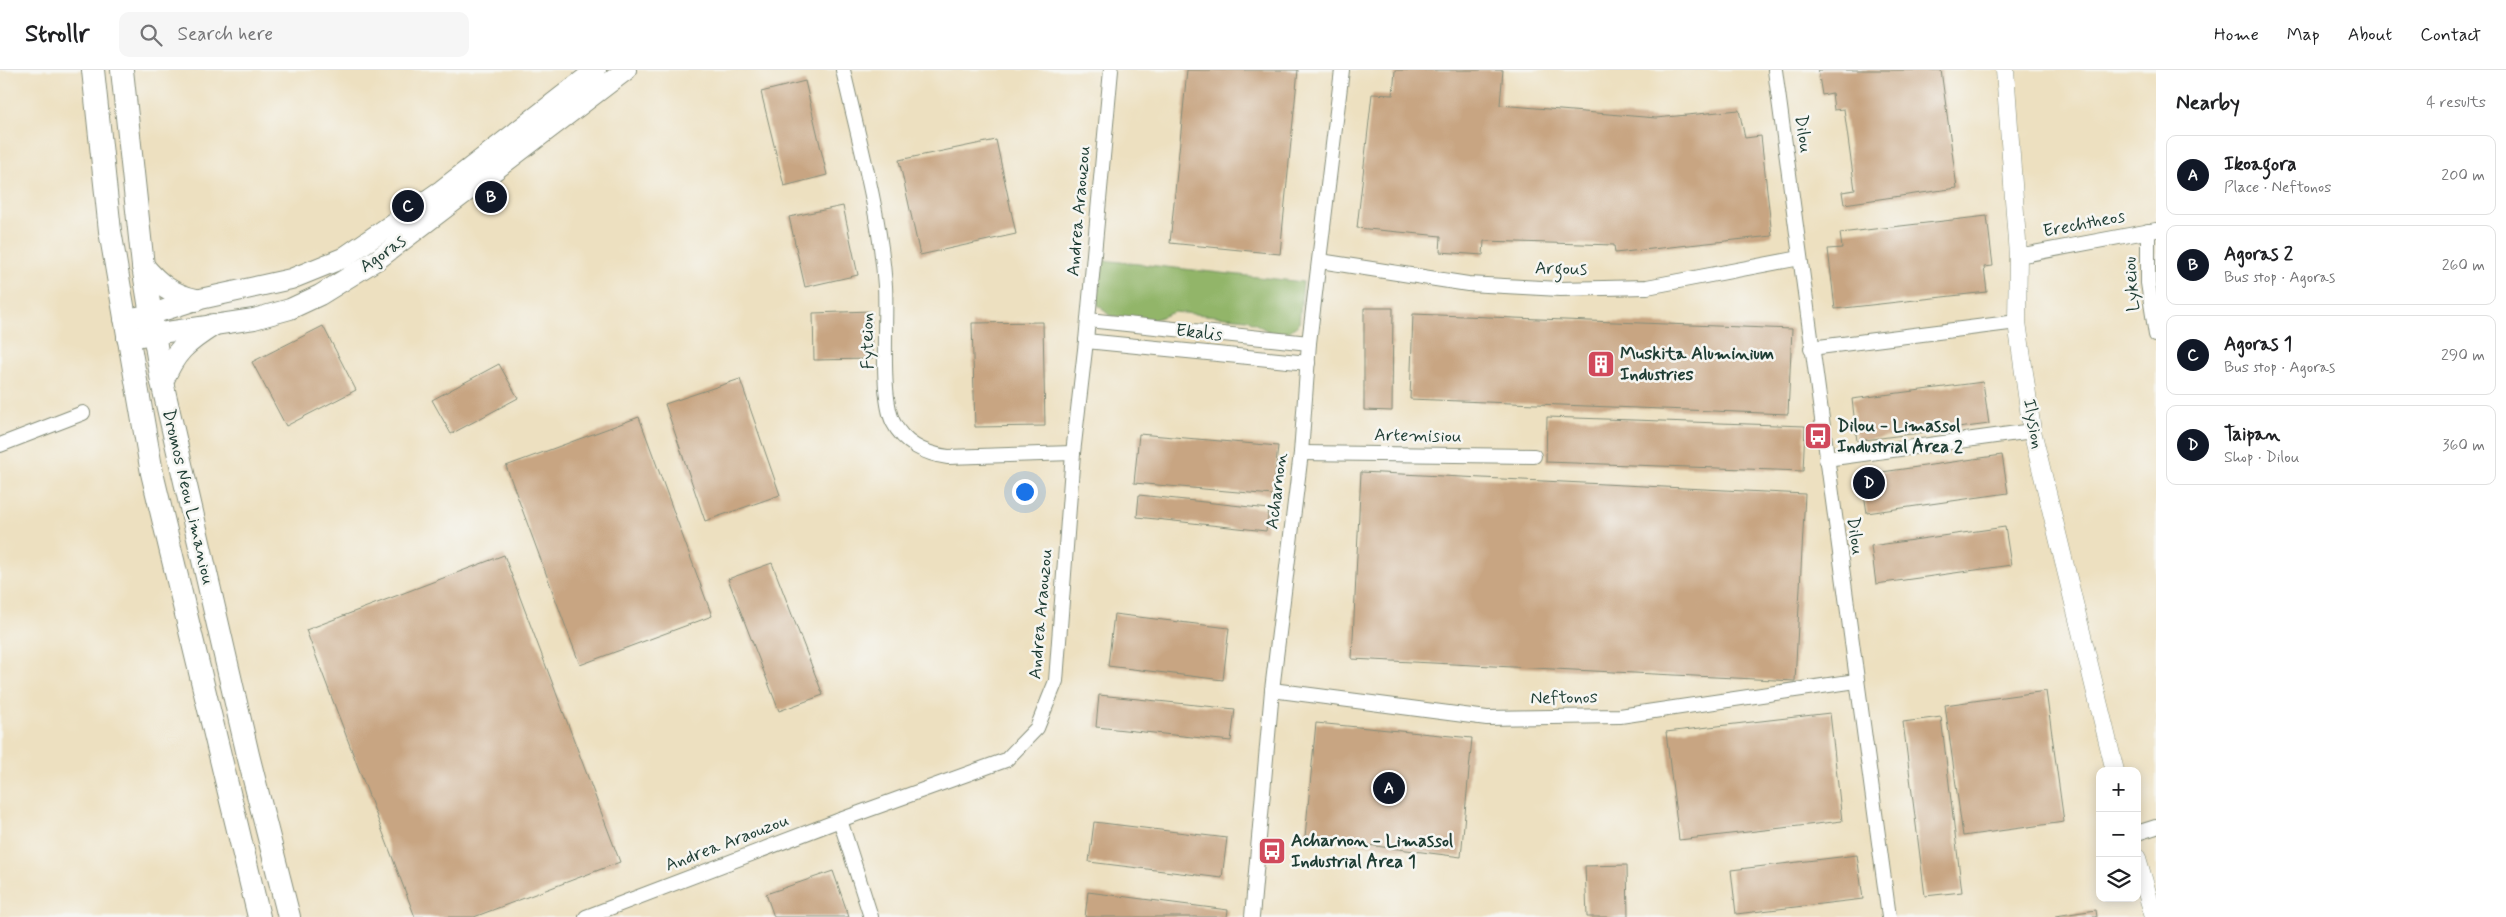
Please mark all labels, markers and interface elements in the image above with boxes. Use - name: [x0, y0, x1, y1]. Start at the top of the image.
- search box: [119, 12, 469, 57]
- text: Strollr: [25, 19, 89, 50]
- icon: search: [137, 21, 165, 49]
- text: Search here: [177, 22, 273, 47]
- text: Home: [2214, 23, 2259, 47]
- text: Map: [2287, 23, 2320, 47]
- text: About: [2348, 23, 2392, 47]
- text: Contact: [2420, 23, 2481, 47]
- text: Nearby: [2176, 89, 2240, 117]
- text: 4 results: [2426, 92, 2486, 113]
- street label: Dilou: [1788, 113, 1818, 155]
- street label: Andrea Araouzou: [1061, 145, 1097, 277]
- text: Ikoagora: [2224, 152, 2297, 177]
- text: A: [2188, 165, 2198, 186]
- text: 200 m: [2441, 165, 2485, 186]
- text: Place · Neftonos: [2224, 177, 2331, 198]
- pin: B: [475, 178, 507, 216]
- pin: C: [392, 187, 424, 225]
- street label: Erechtheos: [2041, 204, 2127, 244]
- street label: Agoras: [355, 229, 411, 279]
- text: Agoras 2: [2224, 242, 2293, 267]
- text: B: [2188, 255, 2198, 276]
- text: 260 m: [2442, 255, 2485, 276]
- street label: Lykeiou: [2118, 256, 2146, 312]
- street label: Argous: [1535, 257, 1587, 283]
- text: Bus stop · Agoras: [2224, 267, 2335, 288]
- street label: Fyteion: [856, 313, 880, 369]
- street label: Ekalis: [1174, 319, 1224, 347]
- text: Agoras 1: [2224, 332, 2292, 357]
- place label: Muskita Aluminium Industries: [1620, 342, 1774, 387]
- text: C: [2187, 345, 2199, 366]
- text: 290 m: [2441, 345, 2485, 366]
- building icon: Muskita Aluminium Industries: [1586, 349, 1616, 379]
- text: Bus stop · Agoras: [2224, 357, 2335, 378]
- street label: Ilysion: [2017, 397, 2049, 451]
- street label: Dromos Neou Limaniou: [156, 407, 220, 587]
- place label: Dilou - Limassol Industrial Area 2: [1837, 414, 1963, 459]
- bus stop icon: Dilou - Limassol Industrial Area 2: [1803, 421, 1833, 451]
- text: Taipan: [2224, 422, 2280, 447]
- street label: Artemisiou: [1374, 423, 1462, 449]
- text: D: [2187, 435, 2199, 456]
- text: 360 m: [2442, 435, 2485, 456]
- text: Shop · Dilou: [2224, 447, 2300, 468]
- street label: Acharnon: [1260, 451, 1294, 531]
- pin: D: [1853, 464, 1885, 502]
- your location: [1012, 479, 1038, 505]
- street label: Dilou: [1840, 515, 1870, 557]
- street label: Andrea Araouzou: [1023, 548, 1059, 680]
- street label: Neftonos: [1530, 685, 1598, 711]
- map controls: [2096, 767, 2141, 902]
- button: +: [2096, 767, 2141, 812]
- pin: A: [1373, 769, 1405, 807]
- street label: Andrea Araouzou: [662, 808, 792, 878]
- button: −: [2096, 812, 2141, 857]
- place label: Acharnon - Limassol Industrial Area 1: [1291, 829, 1454, 874]
- bus stop icon: Acharnon - Limassol Industrial Area 1: [1257, 836, 1287, 866]
- button: layers: [2096, 857, 2141, 902]

